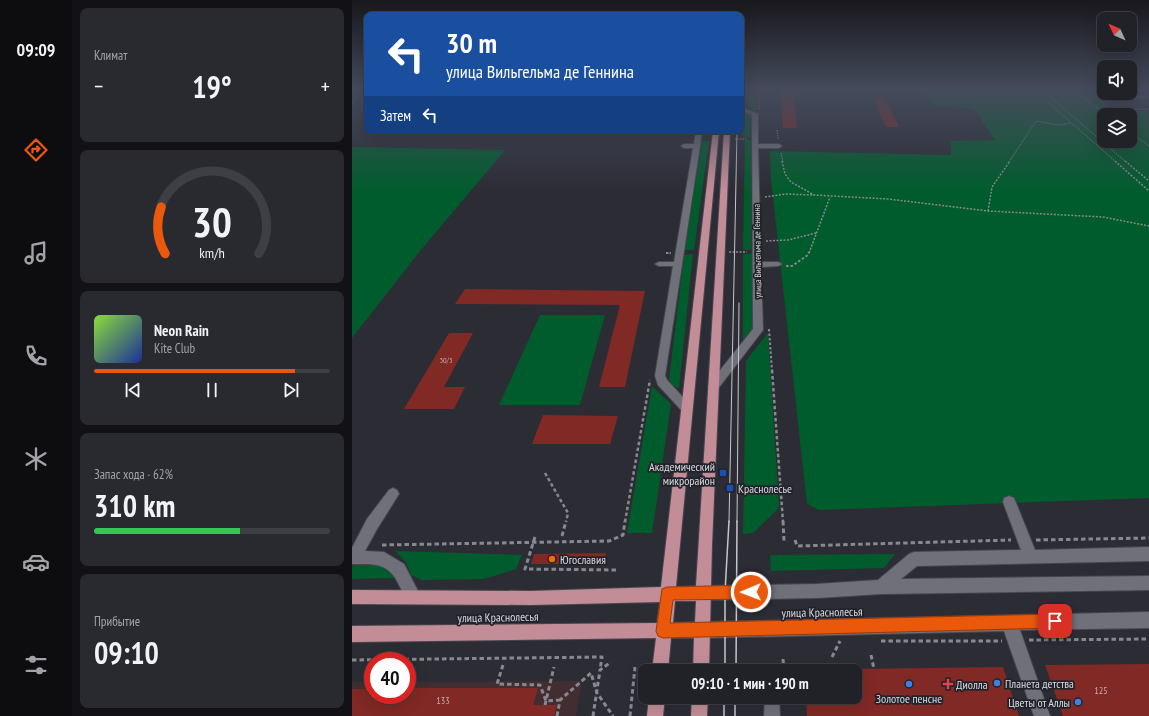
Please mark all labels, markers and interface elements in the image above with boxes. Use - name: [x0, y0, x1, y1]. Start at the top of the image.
- north arrow: [1097, 12, 1137, 52]
- map controls: [1097, 12, 1137, 148]
- text: 30 m: [446, 24, 497, 61]
- icon: left: [380, 28, 432, 80]
- text: 09:09: [17, 38, 55, 61]
- text: Климат: [94, 47, 127, 64]
- text: улица Вильгельма де Геннина: [446, 60, 634, 83]
- button: sound: [1097, 60, 1137, 100]
- text: 19°: [192, 67, 232, 106]
- text: −: [94, 72, 103, 100]
- text: +: [321, 72, 330, 100]
- icon: left: [419, 104, 441, 126]
- text: Затем: [380, 106, 411, 125]
- button: layers: [1097, 108, 1137, 148]
- icon: directions: [22, 136, 50, 164]
- text: 30: [192, 195, 232, 248]
- street label: улица Вильгельма де Геннина: [751, 204, 763, 298]
- icon: music: [22, 239, 50, 267]
- text: km/h: [199, 243, 225, 262]
- text: Neon Rain: [154, 321, 209, 340]
- text: Kite Club: [154, 340, 195, 357]
- icon: phone: [22, 342, 50, 370]
- house number: 30/3: [439, 355, 453, 365]
- icon: previous: [122, 379, 144, 401]
- icon: pause: [201, 379, 223, 401]
- icon: next: [280, 379, 302, 401]
- icon: climate: [22, 445, 50, 473]
- place label: Академический микрорайон: [649, 459, 715, 488]
- text: Запас хода · 62%: [94, 466, 173, 483]
- marker: Академический микрорайон: [718, 468, 728, 478]
- place label: Краснолесье: [738, 481, 792, 496]
- marker: Краснолесье: [725, 483, 735, 493]
- text: 310 km: [94, 486, 175, 525]
- icon: car: [22, 548, 50, 576]
- place label: Югославия: [560, 552, 606, 567]
- marker: Югославия: [547, 554, 557, 564]
- position arrow: [730, 571, 772, 613]
- street label: улица Краснолесья: [781, 604, 863, 620]
- pin: [1038, 604, 1072, 638]
- street label: улица Краснолесья: [457, 609, 539, 625]
- icon: arrive: [1044, 610, 1066, 632]
- text: Прибытие: [94, 613, 140, 630]
- text: 09:10: [94, 633, 159, 672]
- icon: filters: [22, 651, 50, 679]
- speed limit sign: 40: [364, 652, 416, 704]
- text: 09:10 · 1 мин · 190 m: [691, 674, 809, 693]
- place label: Планета детства: [1005, 676, 1074, 691]
- place label: Диолла: [956, 677, 988, 692]
- marker: Планета детства: [992, 678, 1002, 688]
- marker: Золотое пенсне: [904, 679, 914, 689]
- marker: Диолла: [943, 679, 953, 689]
- house number: 125: [1094, 684, 1108, 697]
- place label: Золотое пенсне: [876, 691, 942, 706]
- house number: 133: [436, 694, 450, 707]
- place label: Цветы от Аллы: [1008, 695, 1070, 710]
- marker: Цветы от Аллы: [1073, 697, 1083, 707]

